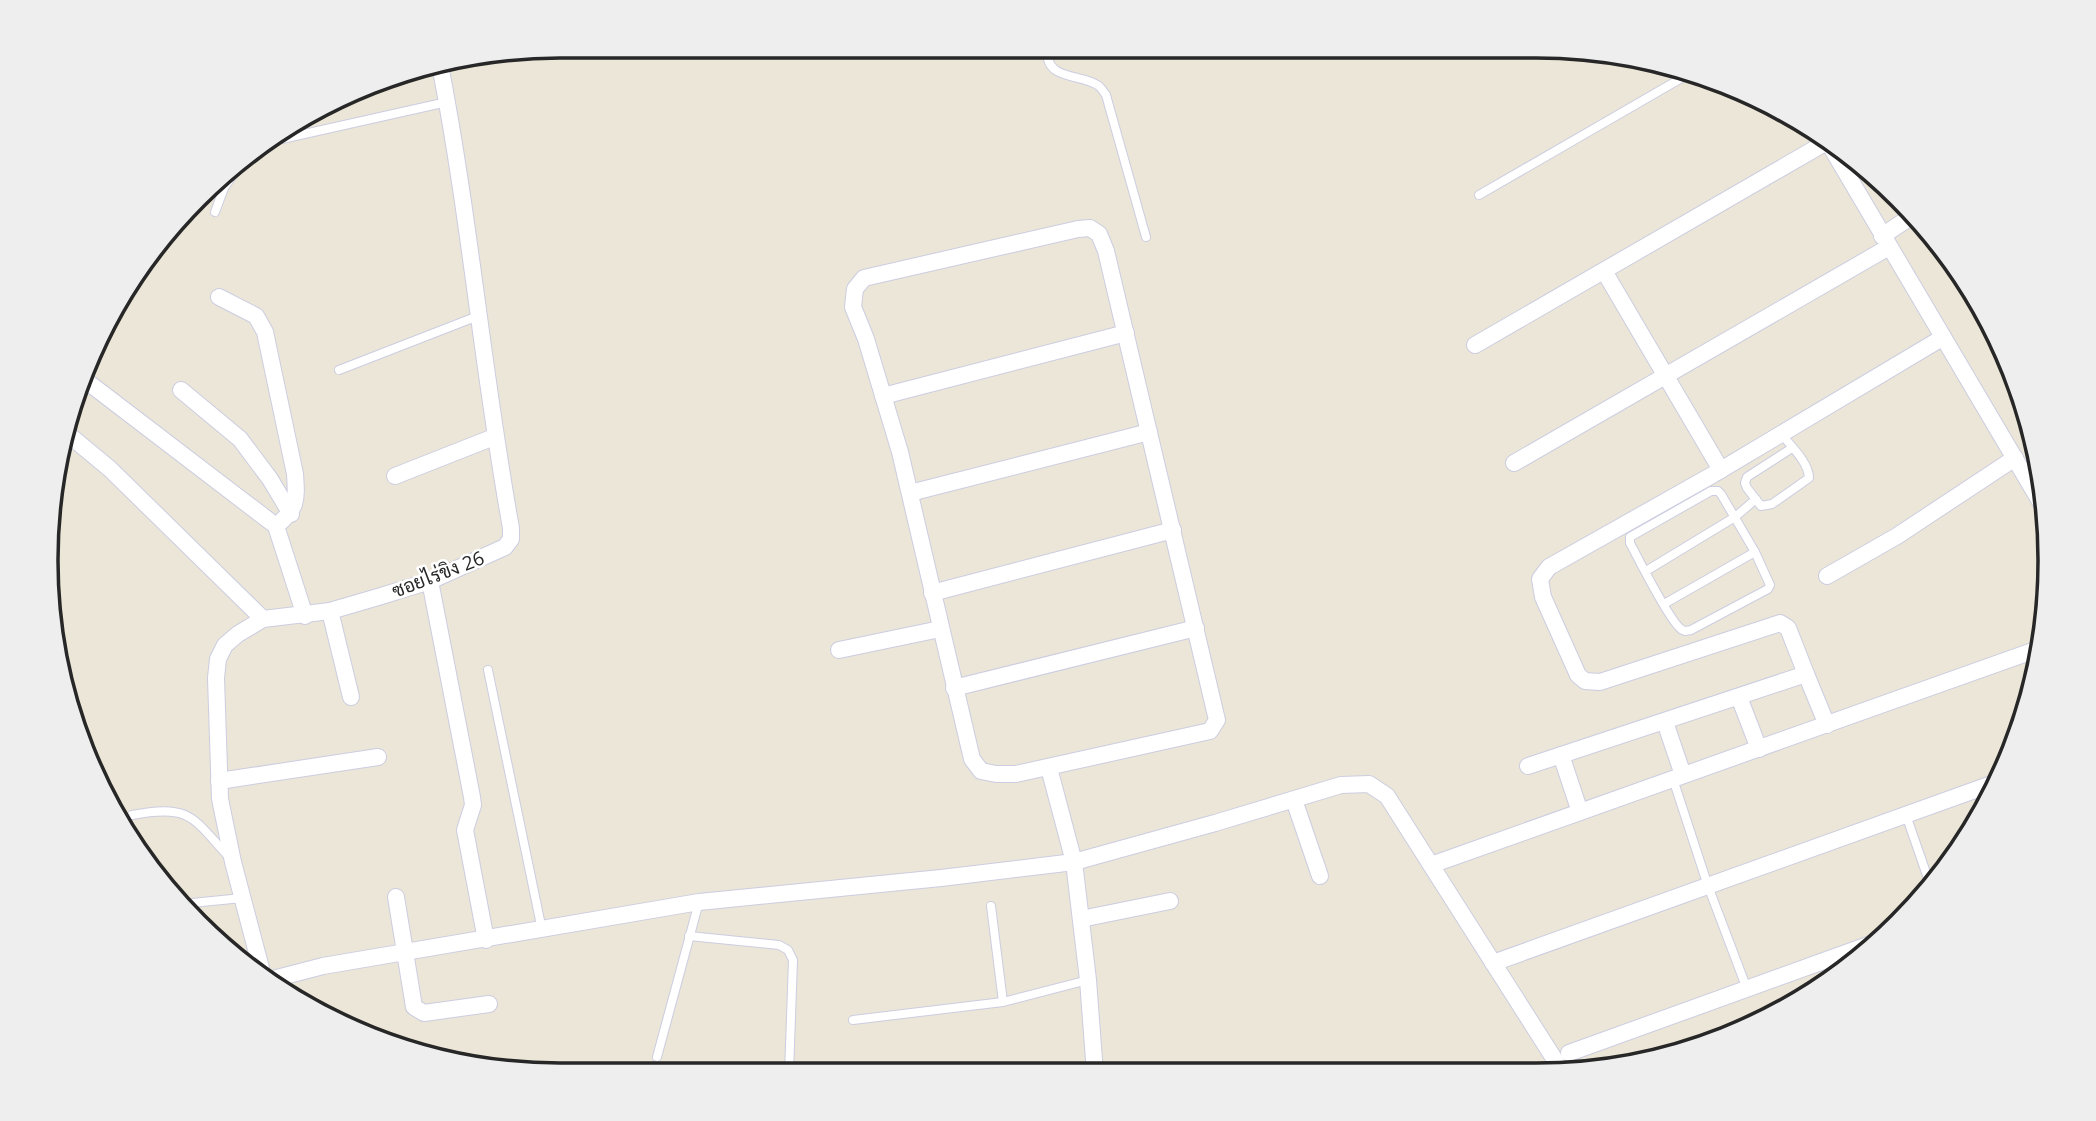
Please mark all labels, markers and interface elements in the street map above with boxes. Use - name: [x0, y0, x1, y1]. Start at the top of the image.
- street label: ซอยไร่ขิง 26: [388, 544, 488, 604]

